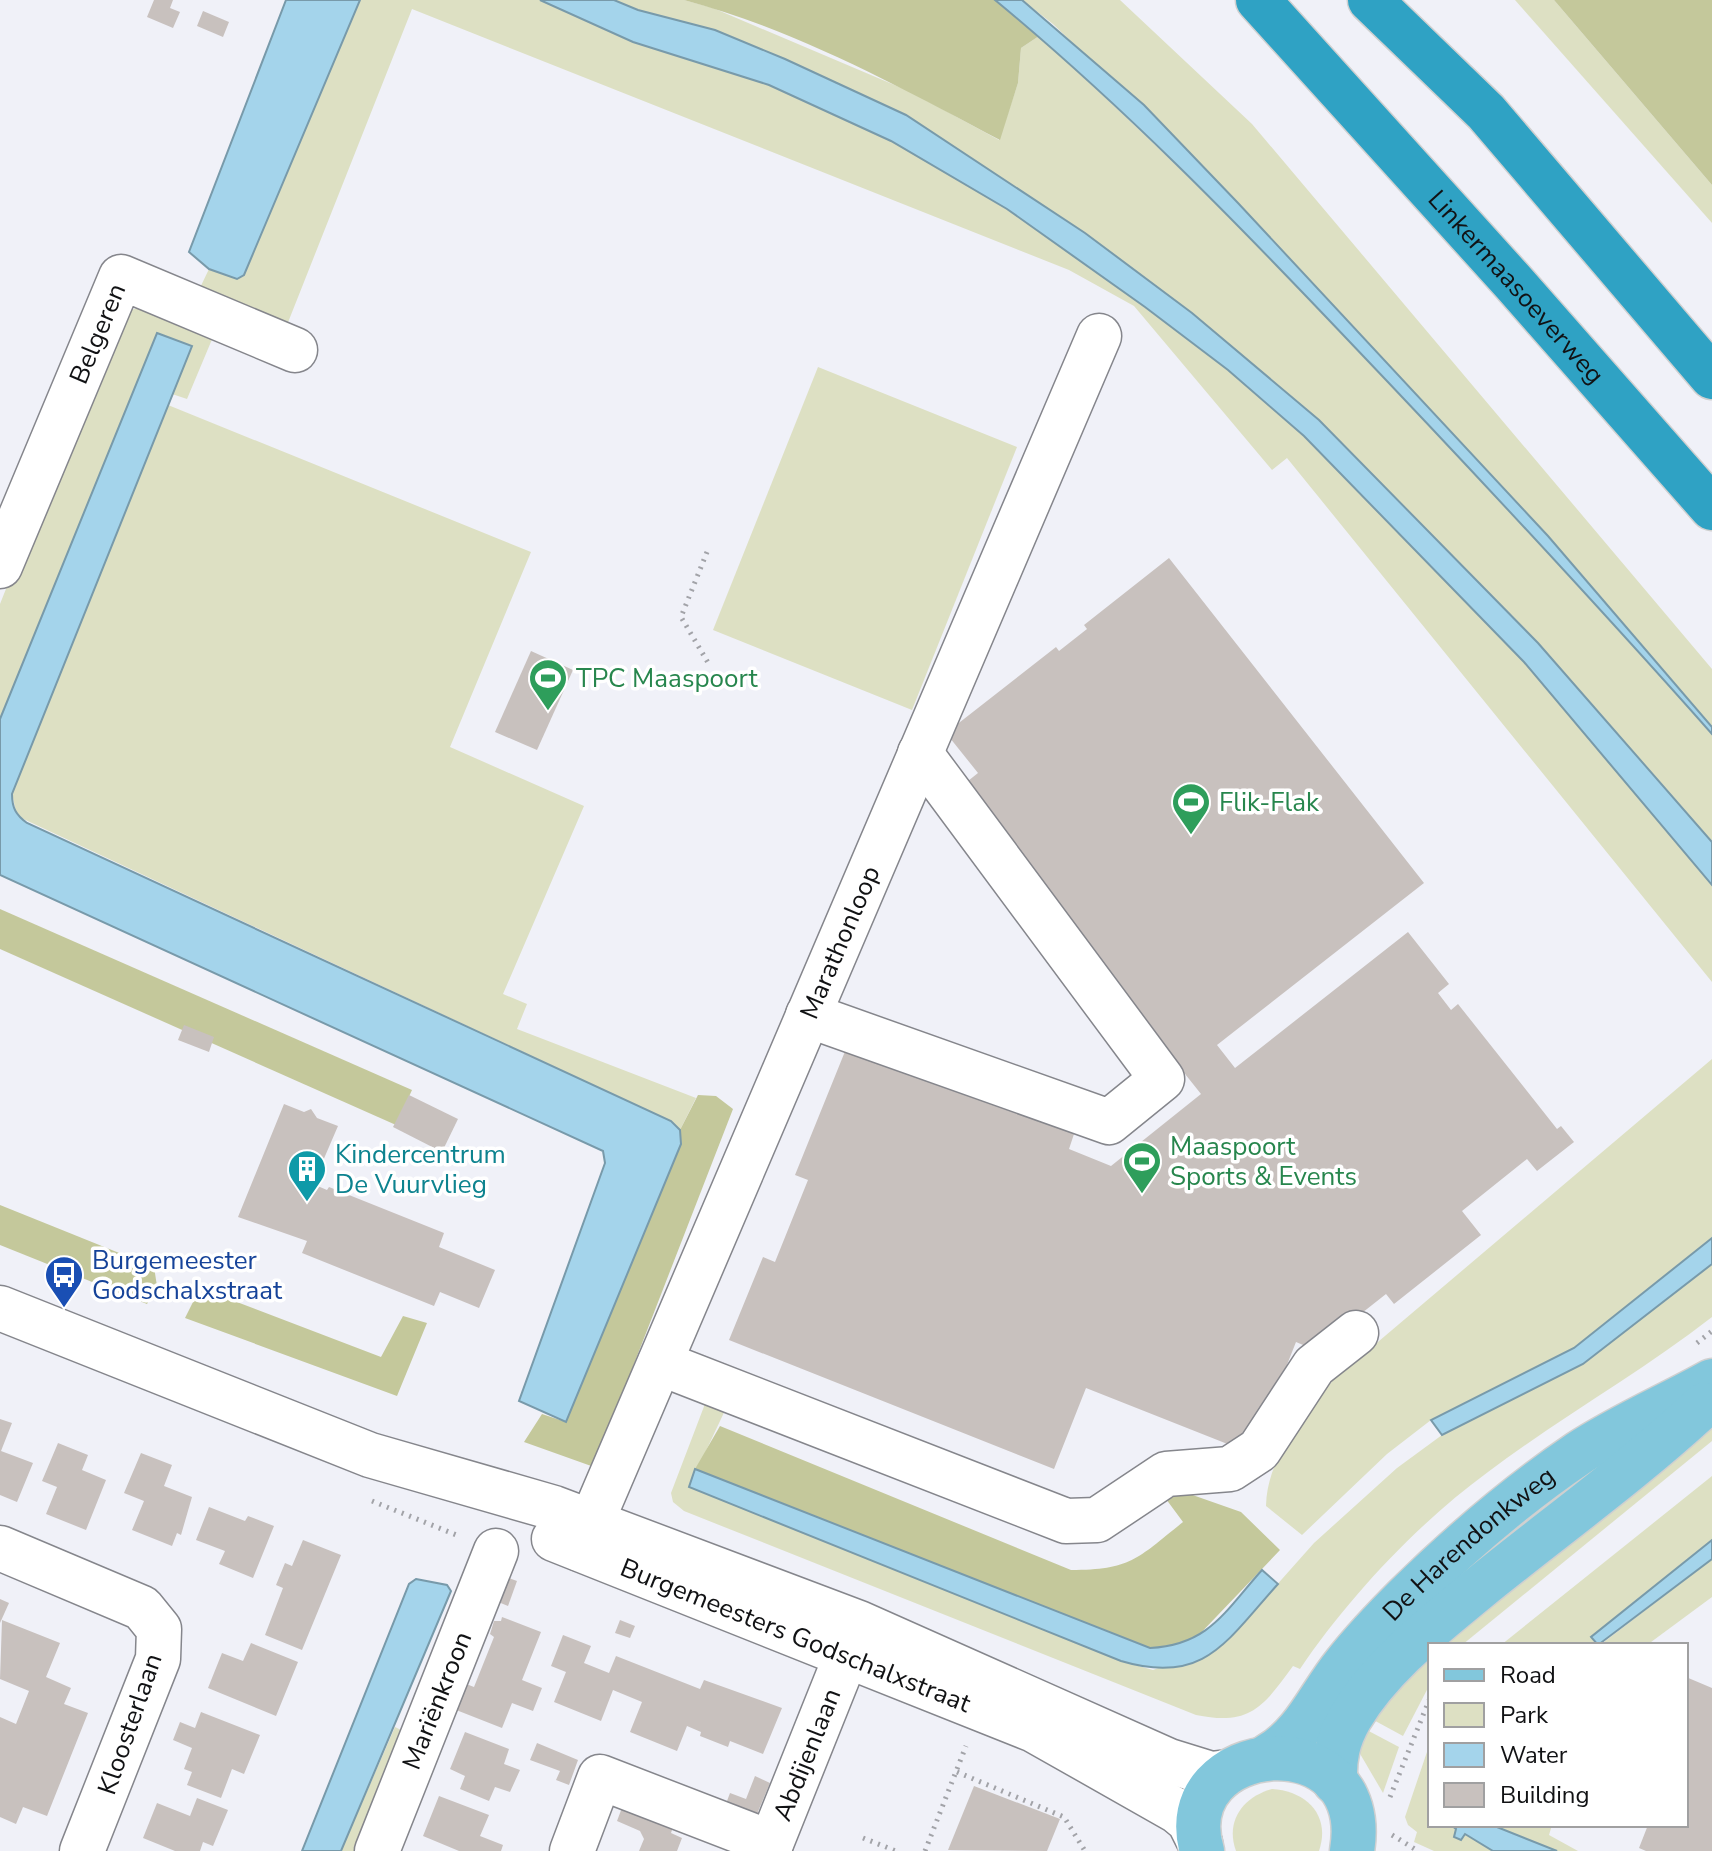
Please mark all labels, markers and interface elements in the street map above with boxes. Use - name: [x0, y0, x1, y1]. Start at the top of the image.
- street label: Linkermaasoeverweg: [1420, 182, 1612, 391]
- street label: Belgeren: [61, 278, 134, 389]
- sports icon: TPC Maaspoort: [527, 657, 569, 712]
- place label: TPC Maaspoort: [576, 661, 758, 696]
- sports icon: Flik-Flak: [1170, 781, 1212, 836]
- place label: Flik-Flak: [1219, 785, 1320, 820]
- street label: Marathonloop: [791, 860, 888, 1024]
- place label: Maaspoort Sports & Events: [1170, 1129, 1357, 1194]
- place label: Kindercentrum De Vuurvlieg: [335, 1137, 506, 1202]
- sports icon: Maaspoort Sports & Events: [1121, 1140, 1163, 1195]
- building icon: Kindercentrum De Vuurvlieg: [286, 1148, 328, 1203]
- place label: Burgemeester Godschalxstraat: [92, 1243, 283, 1308]
- bus stop icon: Burgemeester Godschalxstraat: [43, 1254, 85, 1309]
- street label: De Harendonkweg: [1374, 1458, 1562, 1629]
- street label: Burgemeesters Godschalxstraat: [615, 1550, 977, 1721]
- street label: Mariënkroon: [394, 1626, 480, 1775]
- legend: [1428, 1643, 1688, 1827]
- street label: Kloosterlaan: [89, 1649, 171, 1799]
- text: Road: [1500, 1659, 1556, 1691]
- street label: Abdijenlaan: [764, 1683, 849, 1826]
- text: Park: [1500, 1699, 1549, 1731]
- text: Water: [1500, 1739, 1568, 1771]
- text: Building: [1500, 1779, 1590, 1811]

